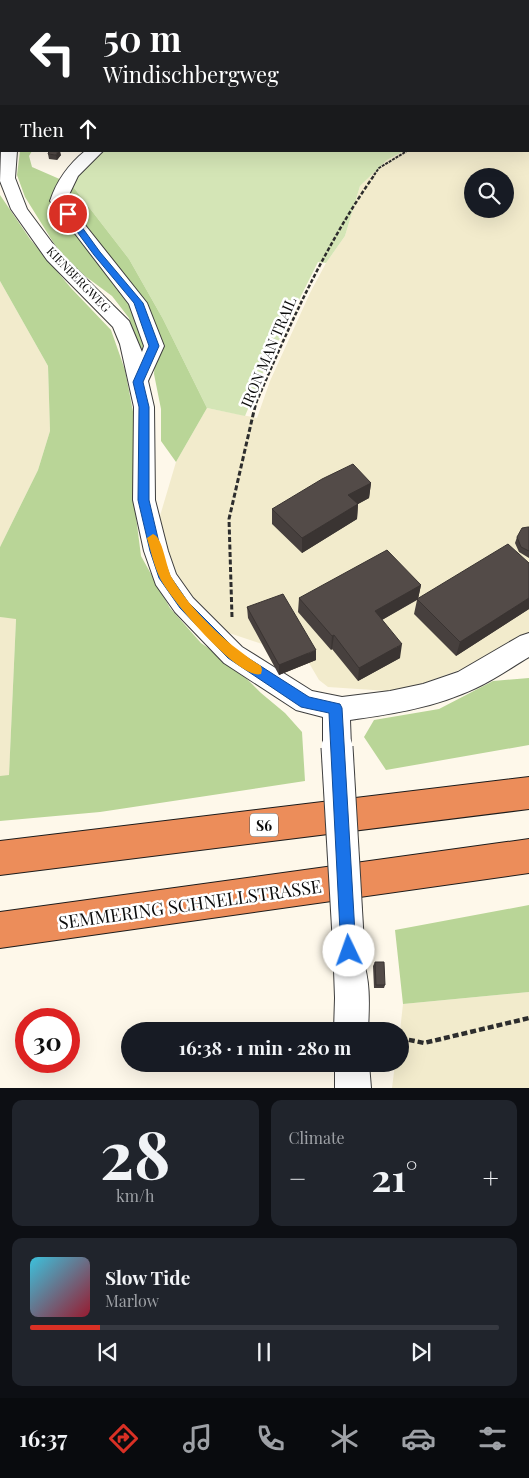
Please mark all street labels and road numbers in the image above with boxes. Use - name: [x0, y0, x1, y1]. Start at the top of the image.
- street label: KIENBERGWEG: [44, 243, 115, 316]
- street label: IRON MAN TRAIL: [236, 293, 300, 410]
- road number: S6: [250, 814, 278, 836]
- street label: SEMMERING SCHNELLSTRASSE: [57, 874, 323, 934]

